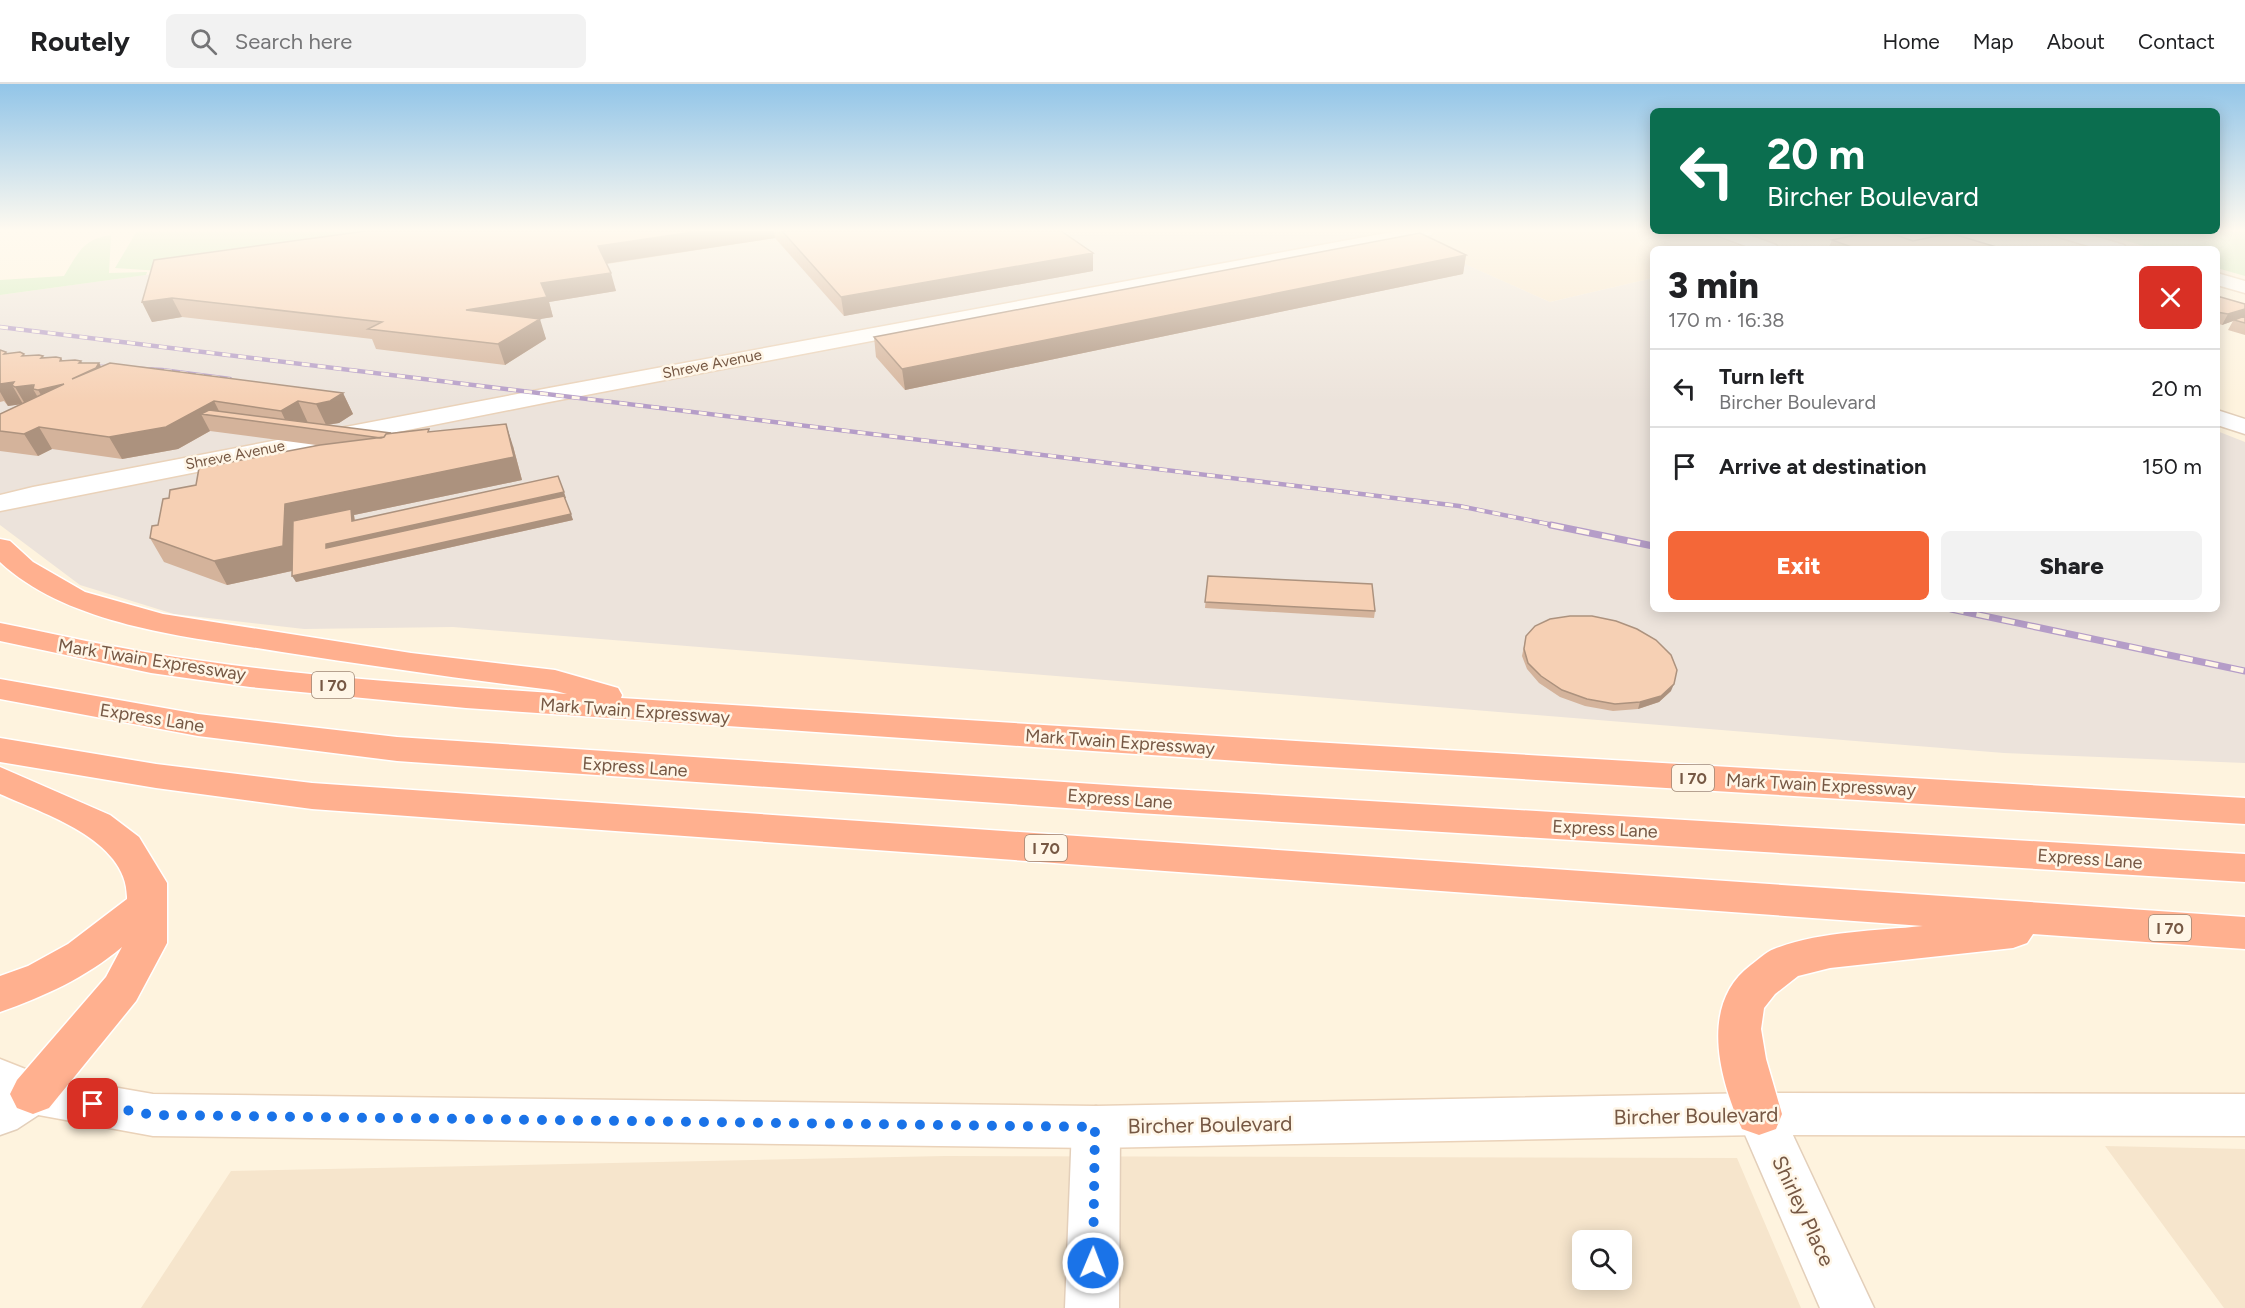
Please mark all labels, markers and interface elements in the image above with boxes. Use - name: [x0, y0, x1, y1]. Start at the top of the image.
- search box: [166, 14, 586, 68]
- text: Routely: [30, 24, 130, 58]
- icon: search: [187, 25, 220, 58]
- text: Search here: [235, 28, 352, 55]
- text: Home: [1883, 29, 1940, 54]
- text: Map: [1973, 29, 2014, 54]
- text: About: [2047, 29, 2105, 54]
- text: Contact: [2138, 29, 2215, 54]
- text: 20 m: [1767, 129, 1865, 180]
- icon: left: [1668, 132, 1746, 210]
- text: Bircher Boulevard: [1767, 180, 1979, 213]
- text: 3 min: [1668, 264, 1759, 307]
- button: close: [2139, 266, 2202, 329]
- text: 170 m · 16:38: [1668, 308, 1785, 332]
- street label: Shreve Avenue: [661, 346, 763, 382]
- text: Turn left: [1719, 363, 1805, 390]
- icon: left: [1668, 372, 1701, 405]
- text: 20 m: [2151, 375, 2202, 402]
- text: Bircher Boulevard: [1719, 390, 1876, 414]
- street label: Shreve Avenue: [184, 437, 286, 473]
- icon: arrive: [1668, 450, 1701, 483]
- text: Arrive at destination: [1719, 453, 1927, 480]
- text: 150 m: [2142, 453, 2202, 480]
- button: Exit: [1668, 531, 1929, 600]
- button: Share: [1941, 531, 2202, 600]
- street label: Mark Twain Expressway: [56, 634, 248, 686]
- road number: I 70: [312, 672, 354, 698]
- street label: Mark Twain Expressway: [539, 693, 731, 729]
- street label: Express Lane: [98, 699, 206, 737]
- street label: Mark Twain Expressway: [1024, 724, 1216, 760]
- street label: Express Lane: [582, 752, 688, 782]
- road number: I 70: [1672, 765, 1714, 791]
- street label: Mark Twain Expressway: [1726, 769, 1917, 801]
- street label: Express Lane: [1067, 784, 1173, 814]
- street label: Express Lane: [1552, 815, 1658, 843]
- road number: I 70: [1025, 835, 1067, 861]
- street label: Express Lane: [2037, 844, 2143, 874]
- road number: I 70: [2149, 915, 2191, 941]
- pin: [67, 1078, 118, 1129]
- icon: arrive: [76, 1087, 109, 1120]
- street label: Bircher Boulevard: [1613, 1102, 1779, 1129]
- street label: Bircher Boulevard: [1127, 1111, 1293, 1138]
- street label: Shirley Place: [1767, 1152, 1840, 1270]
- map controls: [1572, 1230, 1632, 1290]
- button: search: [1572, 1230, 1632, 1290]
- position arrow: [1061, 1231, 1125, 1295]

